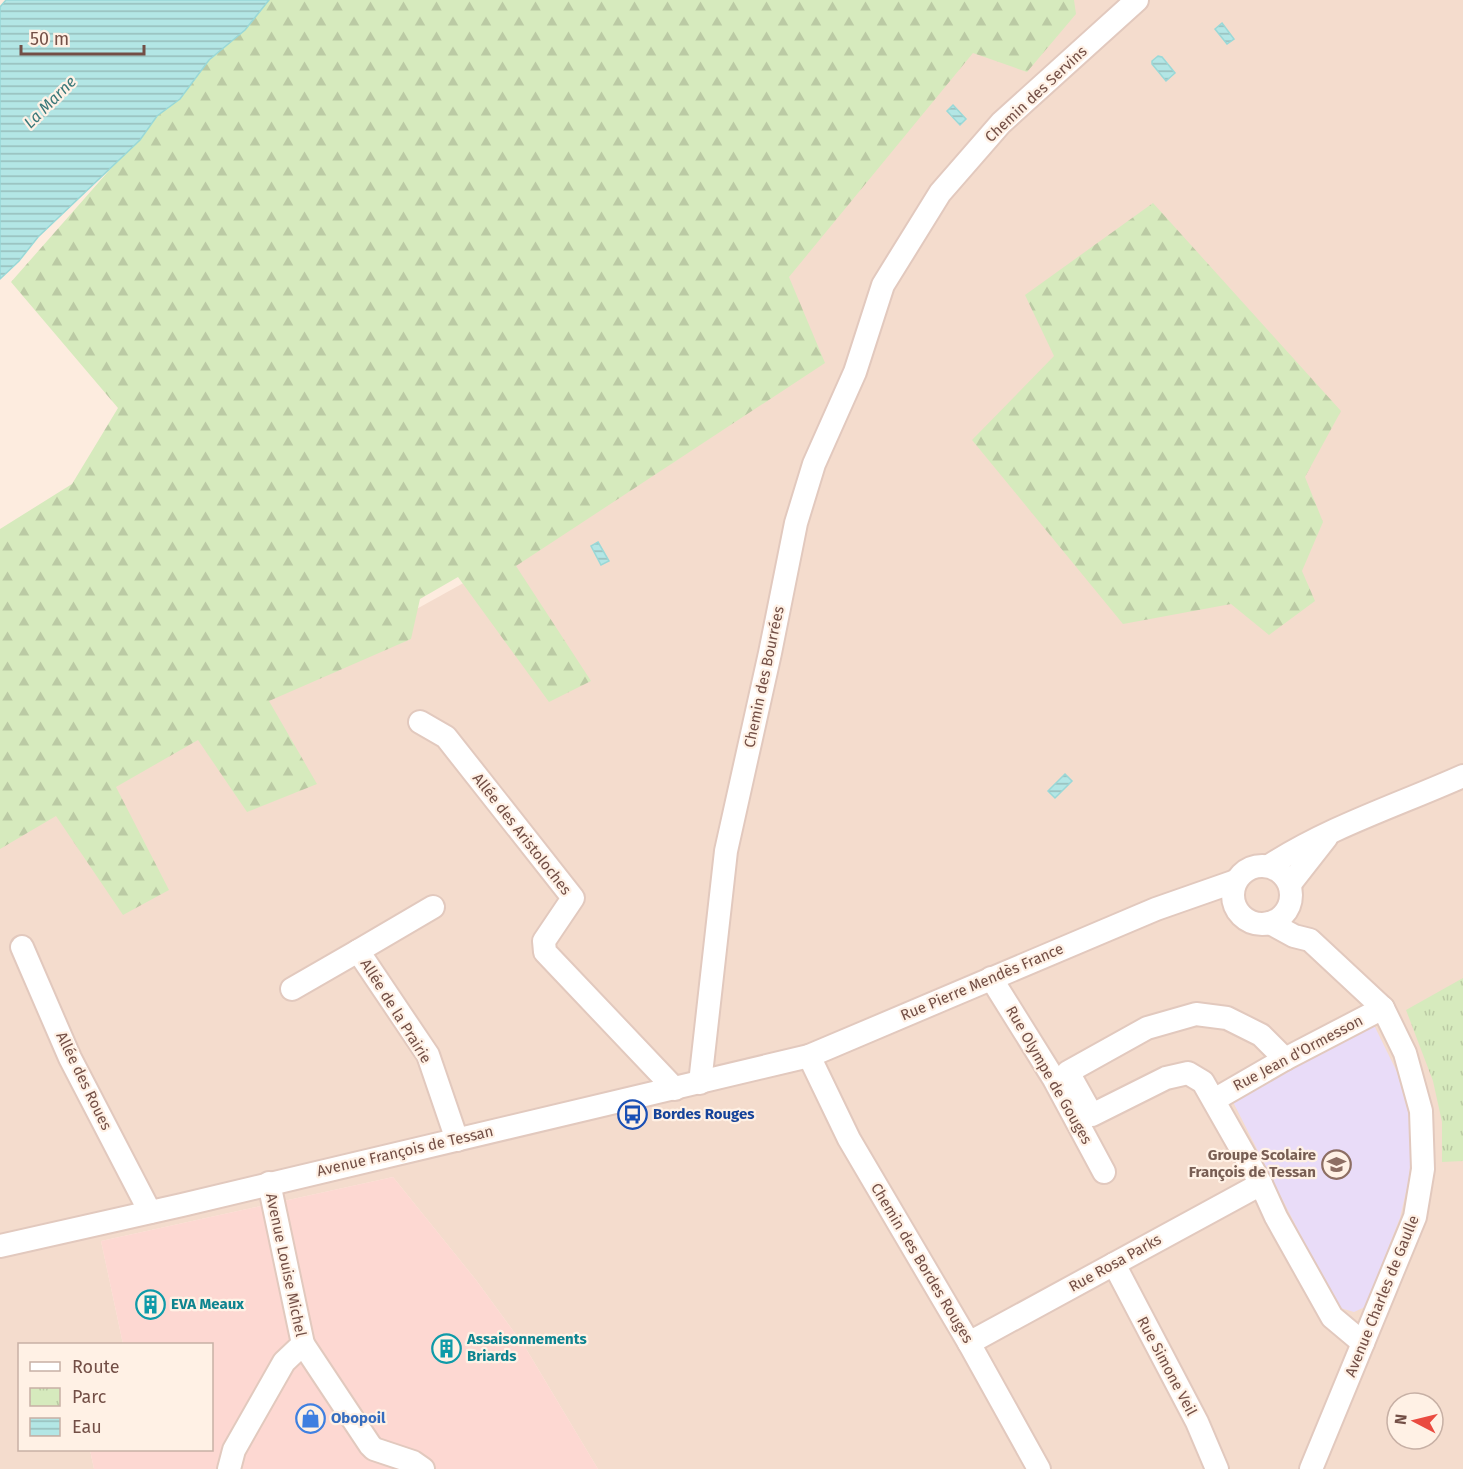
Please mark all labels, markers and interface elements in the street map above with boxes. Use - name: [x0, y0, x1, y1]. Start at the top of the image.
- scale bar: [21, 18, 144, 56]
- text: 50 m: [30, 28, 69, 50]
- street label: Chemin des Servins: [981, 42, 1091, 146]
- water label: La Marne: [20, 72, 80, 132]
- street label: Chemin des Bourrées: [740, 605, 788, 749]
- street label: Allée des Aristoloches: [469, 770, 575, 898]
- street label: Rue Pierre Mendès France: [898, 939, 1066, 1025]
- street label: Allée de la Prairie: [357, 956, 435, 1066]
- street label: Rue Olympe de Gouges: [1002, 1003, 1096, 1147]
- street label: Rue Jean d'Ormesson: [1230, 1011, 1366, 1095]
- street label: Allée des Roues: [52, 1029, 116, 1133]
- bus stop icon: Bordes Rouges: [616, 1098, 648, 1130]
- place label: Bordes Rouges: [653, 1105, 755, 1123]
- street label: Avenue François de Tessan: [315, 1122, 495, 1180]
- place label: Groupe Scolaire François de Tessan: [1189, 1146, 1316, 1182]
- school or university icon: Groupe Scolaire François de Tessan: [1321, 1148, 1353, 1180]
- street label: Chemin des Bordes Rouges: [867, 1180, 977, 1346]
- street label: Avenue Louise Michel: [262, 1192, 310, 1339]
- street label: Avenue Charles de Gaulle: [1341, 1213, 1423, 1379]
- street label: Rue Rosa Parks: [1066, 1230, 1164, 1296]
- building icon: EVA Meaux: [134, 1288, 166, 1320]
- place label: EVA Meaux: [171, 1295, 244, 1313]
- street label: Rue Simone Veil: [1133, 1313, 1201, 1419]
- place label: Assaisonnements Briards: [466, 1330, 587, 1365]
- building icon: Assaisonnements Briards: [430, 1332, 462, 1364]
- legend: [18, 1343, 213, 1451]
- text: Route: [72, 1356, 120, 1378]
- text: Parc: [72, 1386, 107, 1408]
- north arrow: [1385, 1391, 1445, 1451]
- shop icon: Obopoil: [294, 1402, 326, 1434]
- place label: Obopoil: [331, 1409, 386, 1427]
- text: N: [1391, 1413, 1411, 1426]
- text: Eau: [72, 1416, 102, 1438]

